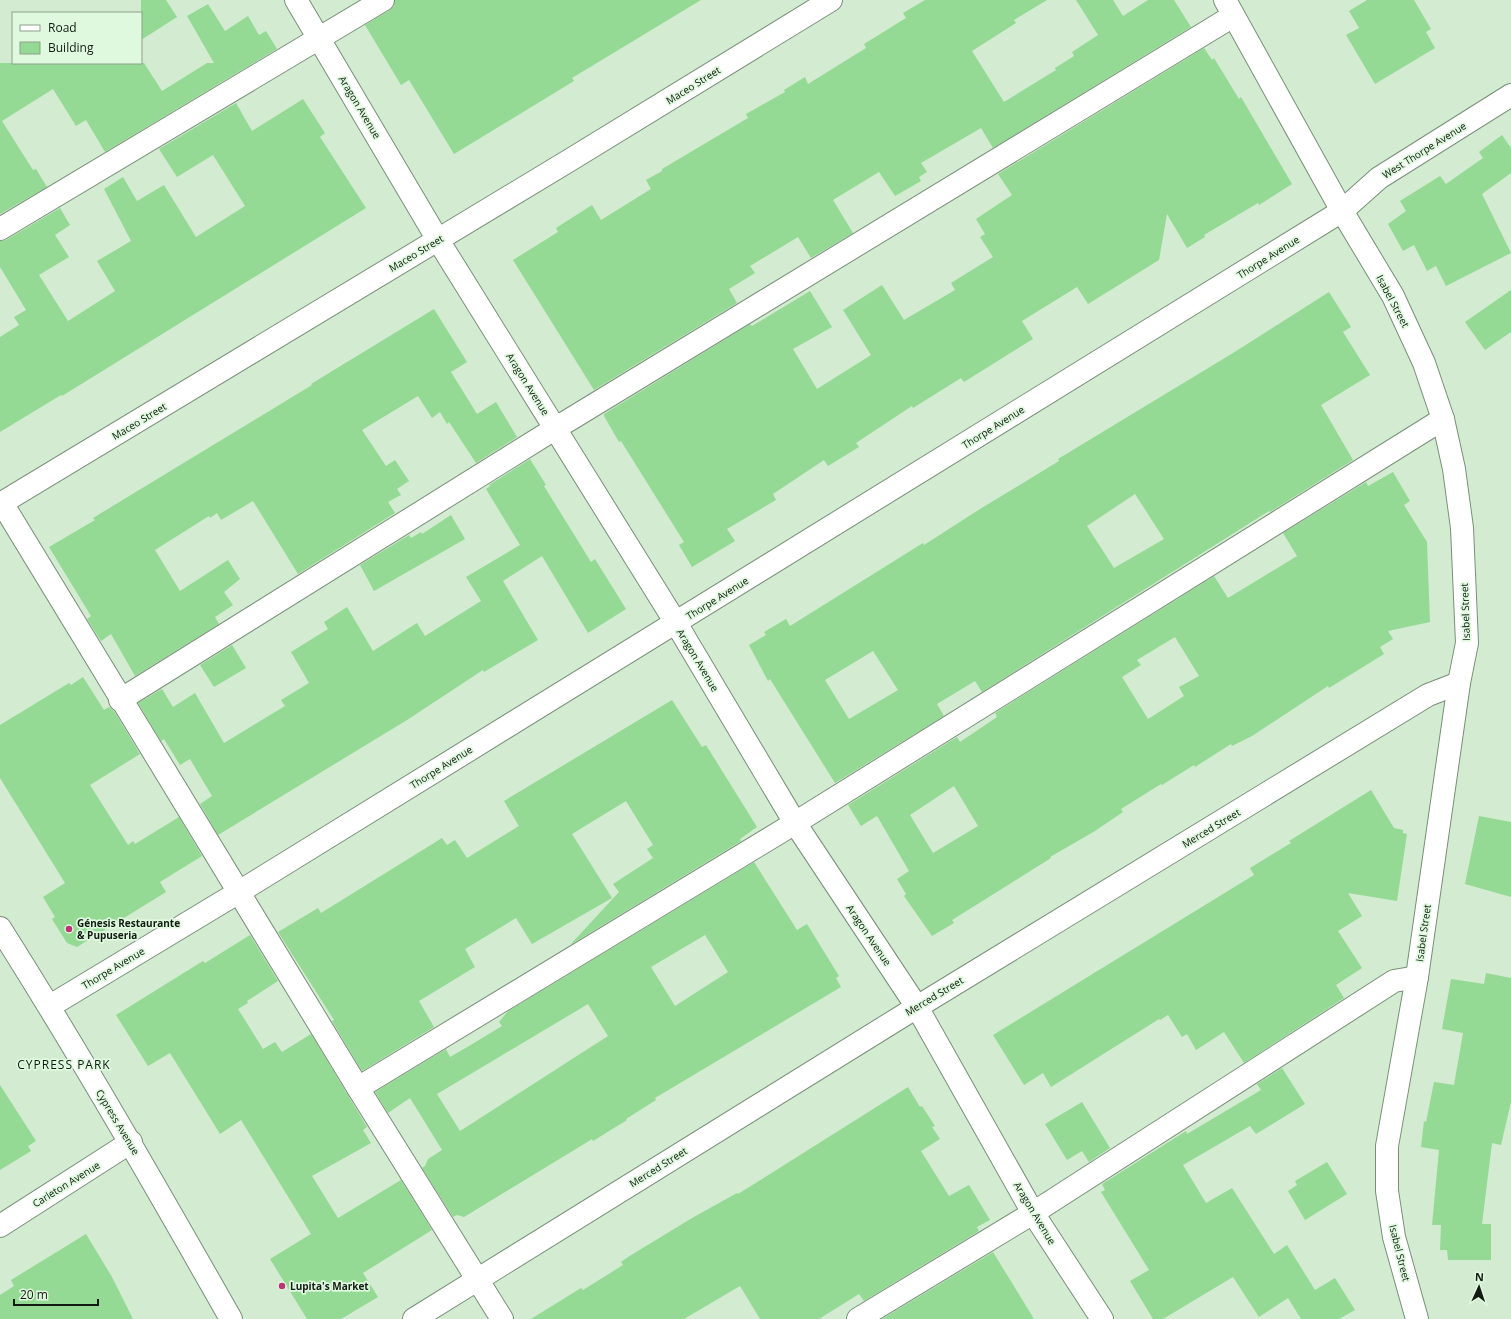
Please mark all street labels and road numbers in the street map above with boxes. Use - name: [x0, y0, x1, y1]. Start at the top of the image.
- street label: Maceo Street: [663, 63, 723, 107]
- street label: Aragon Avenue: [336, 73, 384, 141]
- street label: West Thorpe Avenue: [1379, 118, 1469, 182]
- street label: Maceo Street: [386, 231, 446, 275]
- street label: Thorpe Avenue: [1234, 232, 1302, 282]
- street label: Isabel Street: [1373, 272, 1413, 330]
- street label: Aragon Avenue: [503, 350, 553, 418]
- street label: Maceo Street: [109, 399, 169, 443]
- street label: Thorpe Avenue: [959, 402, 1027, 452]
- street label: Thorpe Avenue: [683, 573, 751, 623]
- street label: Isabel Street: [1457, 582, 1473, 641]
- street label: Aragon Avenue: [674, 626, 722, 694]
- street label: Thorpe Avenue: [407, 742, 475, 792]
- street label: Merced Street: [1179, 805, 1243, 851]
- street label: Aragon Avenue: [843, 902, 895, 969]
- street label: Isabel Street: [1412, 903, 1434, 963]
- street label: Thorpe Avenue: [79, 944, 147, 992]
- street label: Merced Street: [902, 973, 966, 1019]
- street label: Cypress Avenue: [93, 1087, 143, 1158]
- street label: Merced Street: [626, 1143, 690, 1190]
- street label: Carleton Avenue: [30, 1157, 103, 1210]
- street label: Aragon Avenue: [1011, 1179, 1059, 1247]
- street label: Isabel Street: [1386, 1223, 1414, 1283]

